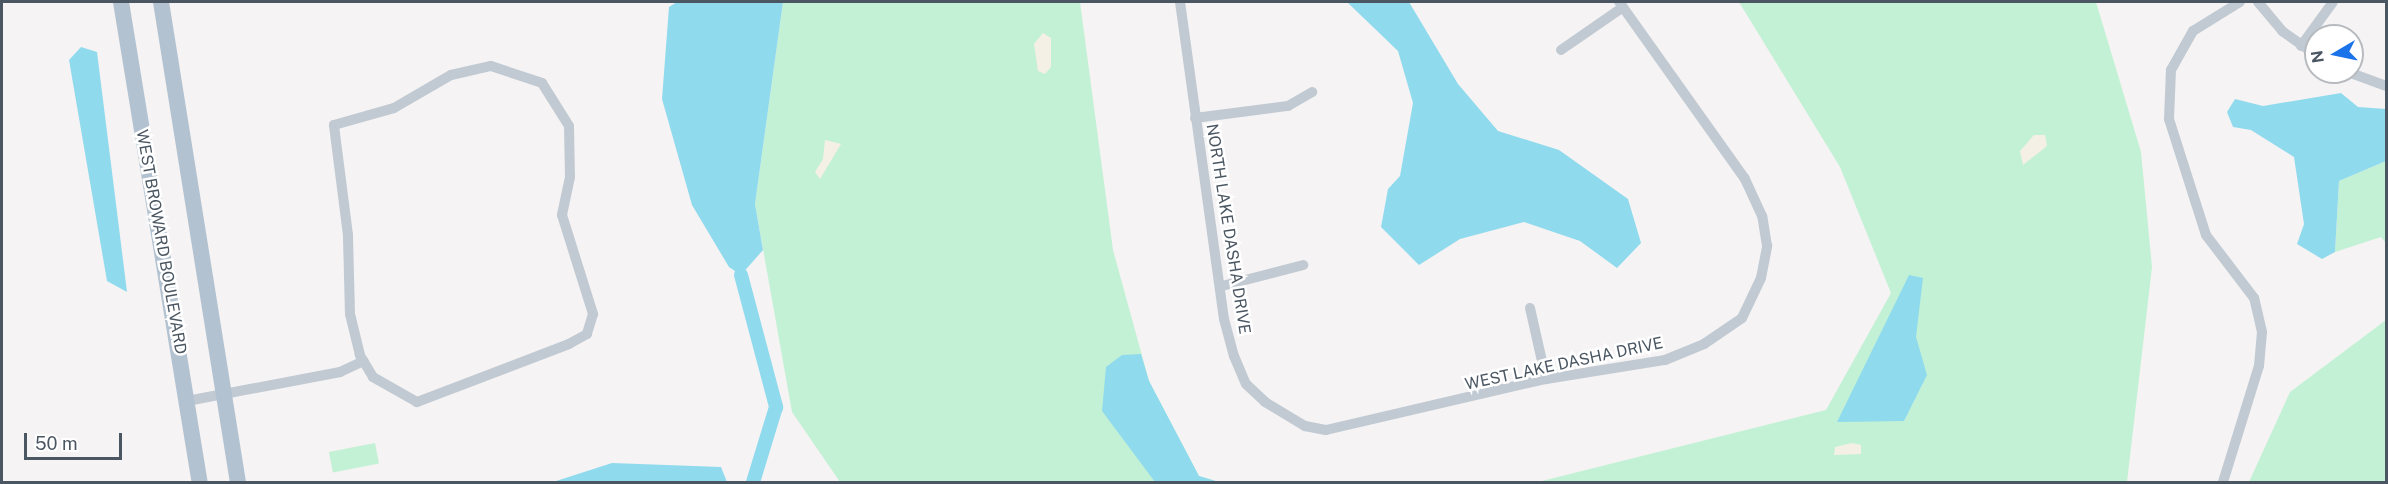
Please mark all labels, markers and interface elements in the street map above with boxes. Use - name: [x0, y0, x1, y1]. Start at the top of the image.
- north arrow: [2304, 24, 2364, 84]
- text: N: [2307, 49, 2328, 64]
- street label: NORTH LAKE DASHA DRIVE: [1202, 122, 1254, 336]
- street label: WEST BROWARD BOULEVARD: [132, 128, 190, 356]
- street label: WEST LAKE DASHA DRIVE: [1463, 334, 1665, 394]
- scale bar: [27, 421, 124, 459]
- text: 50 m: [35, 433, 78, 454]

